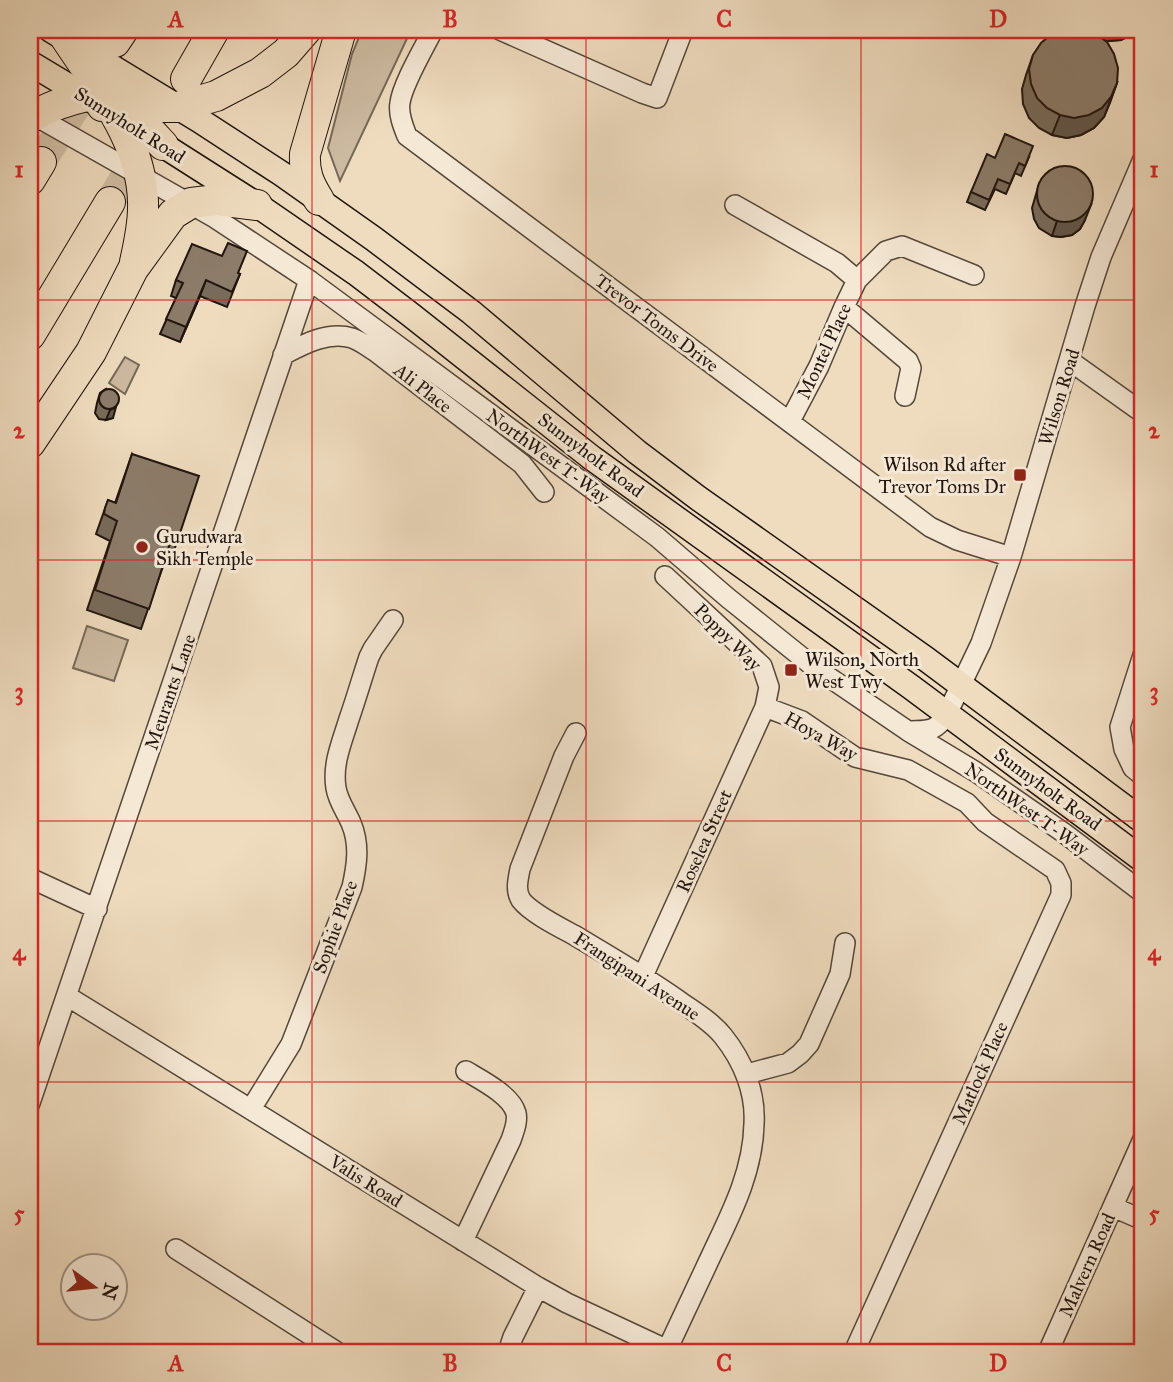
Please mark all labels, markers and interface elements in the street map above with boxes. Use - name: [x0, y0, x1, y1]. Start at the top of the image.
- text: A: [166, 5, 184, 33]
- text: B: [442, 5, 458, 33]
- text: C: [716, 5, 732, 33]
- text: D: [989, 5, 1007, 33]
- street label: Sunnyholt Road: [70, 82, 190, 169]
- text: 1: [14, 155, 24, 183]
- text: 1: [1149, 155, 1159, 183]
- street label: Trevor Toms Drive: [590, 269, 724, 377]
- street label: Montel Place: [792, 299, 856, 403]
- street label: Wilson Road: [1033, 345, 1085, 448]
- street label: Ali Place: [389, 358, 457, 418]
- street label: NorthWest T-Way: [482, 404, 615, 509]
- street label: Sunnyholt Road: [534, 408, 649, 503]
- text: 2: [13, 416, 25, 444]
- text: 2: [1148, 416, 1160, 444]
- place label: Wilson Rd after Trevor Toms Dr: [879, 453, 1007, 498]
- marker: Wilson Rd after Trevor Toms Dr: [1012, 467, 1028, 483]
- place label: Gurudwara Sikh Temple: [156, 525, 253, 570]
- marker: Gurudwara Sikh Temple: [134, 539, 150, 555]
- street label: Poppy Way: [690, 599, 767, 676]
- street label: Meurants Lane: [139, 631, 201, 753]
- place label: Wilson, North West Twy: [805, 648, 920, 693]
- marker: Wilson, North West Twy: [783, 662, 799, 678]
- text: 3: [14, 677, 24, 706]
- text: 3: [1149, 677, 1159, 706]
- street label: Hoya Way: [780, 706, 863, 766]
- street label: Sunnyholt Road: [990, 743, 1106, 836]
- street label: NorthWest T-Way: [960, 758, 1095, 861]
- street label: Roselea Street: [671, 786, 737, 896]
- street label: Sophie Place: [307, 877, 363, 977]
- street label: Frangipani Avenue: [569, 927, 704, 1026]
- text: 4: [13, 938, 27, 966]
- text: 4: [1148, 938, 1162, 966]
- street label: Matlock Place: [947, 1018, 1013, 1128]
- street label: Valis Road: [324, 1149, 407, 1213]
- text: 5: [14, 1199, 25, 1227]
- text: 5: [1149, 1199, 1160, 1227]
- street label: Malvern Road: [1054, 1209, 1120, 1321]
- north arrow: [60, 1252, 130, 1322]
- text: N: [97, 1281, 123, 1302]
- text: A: [166, 1349, 184, 1377]
- text: B: [442, 1349, 458, 1377]
- text: C: [716, 1349, 732, 1377]
- text: D: [989, 1349, 1007, 1377]

